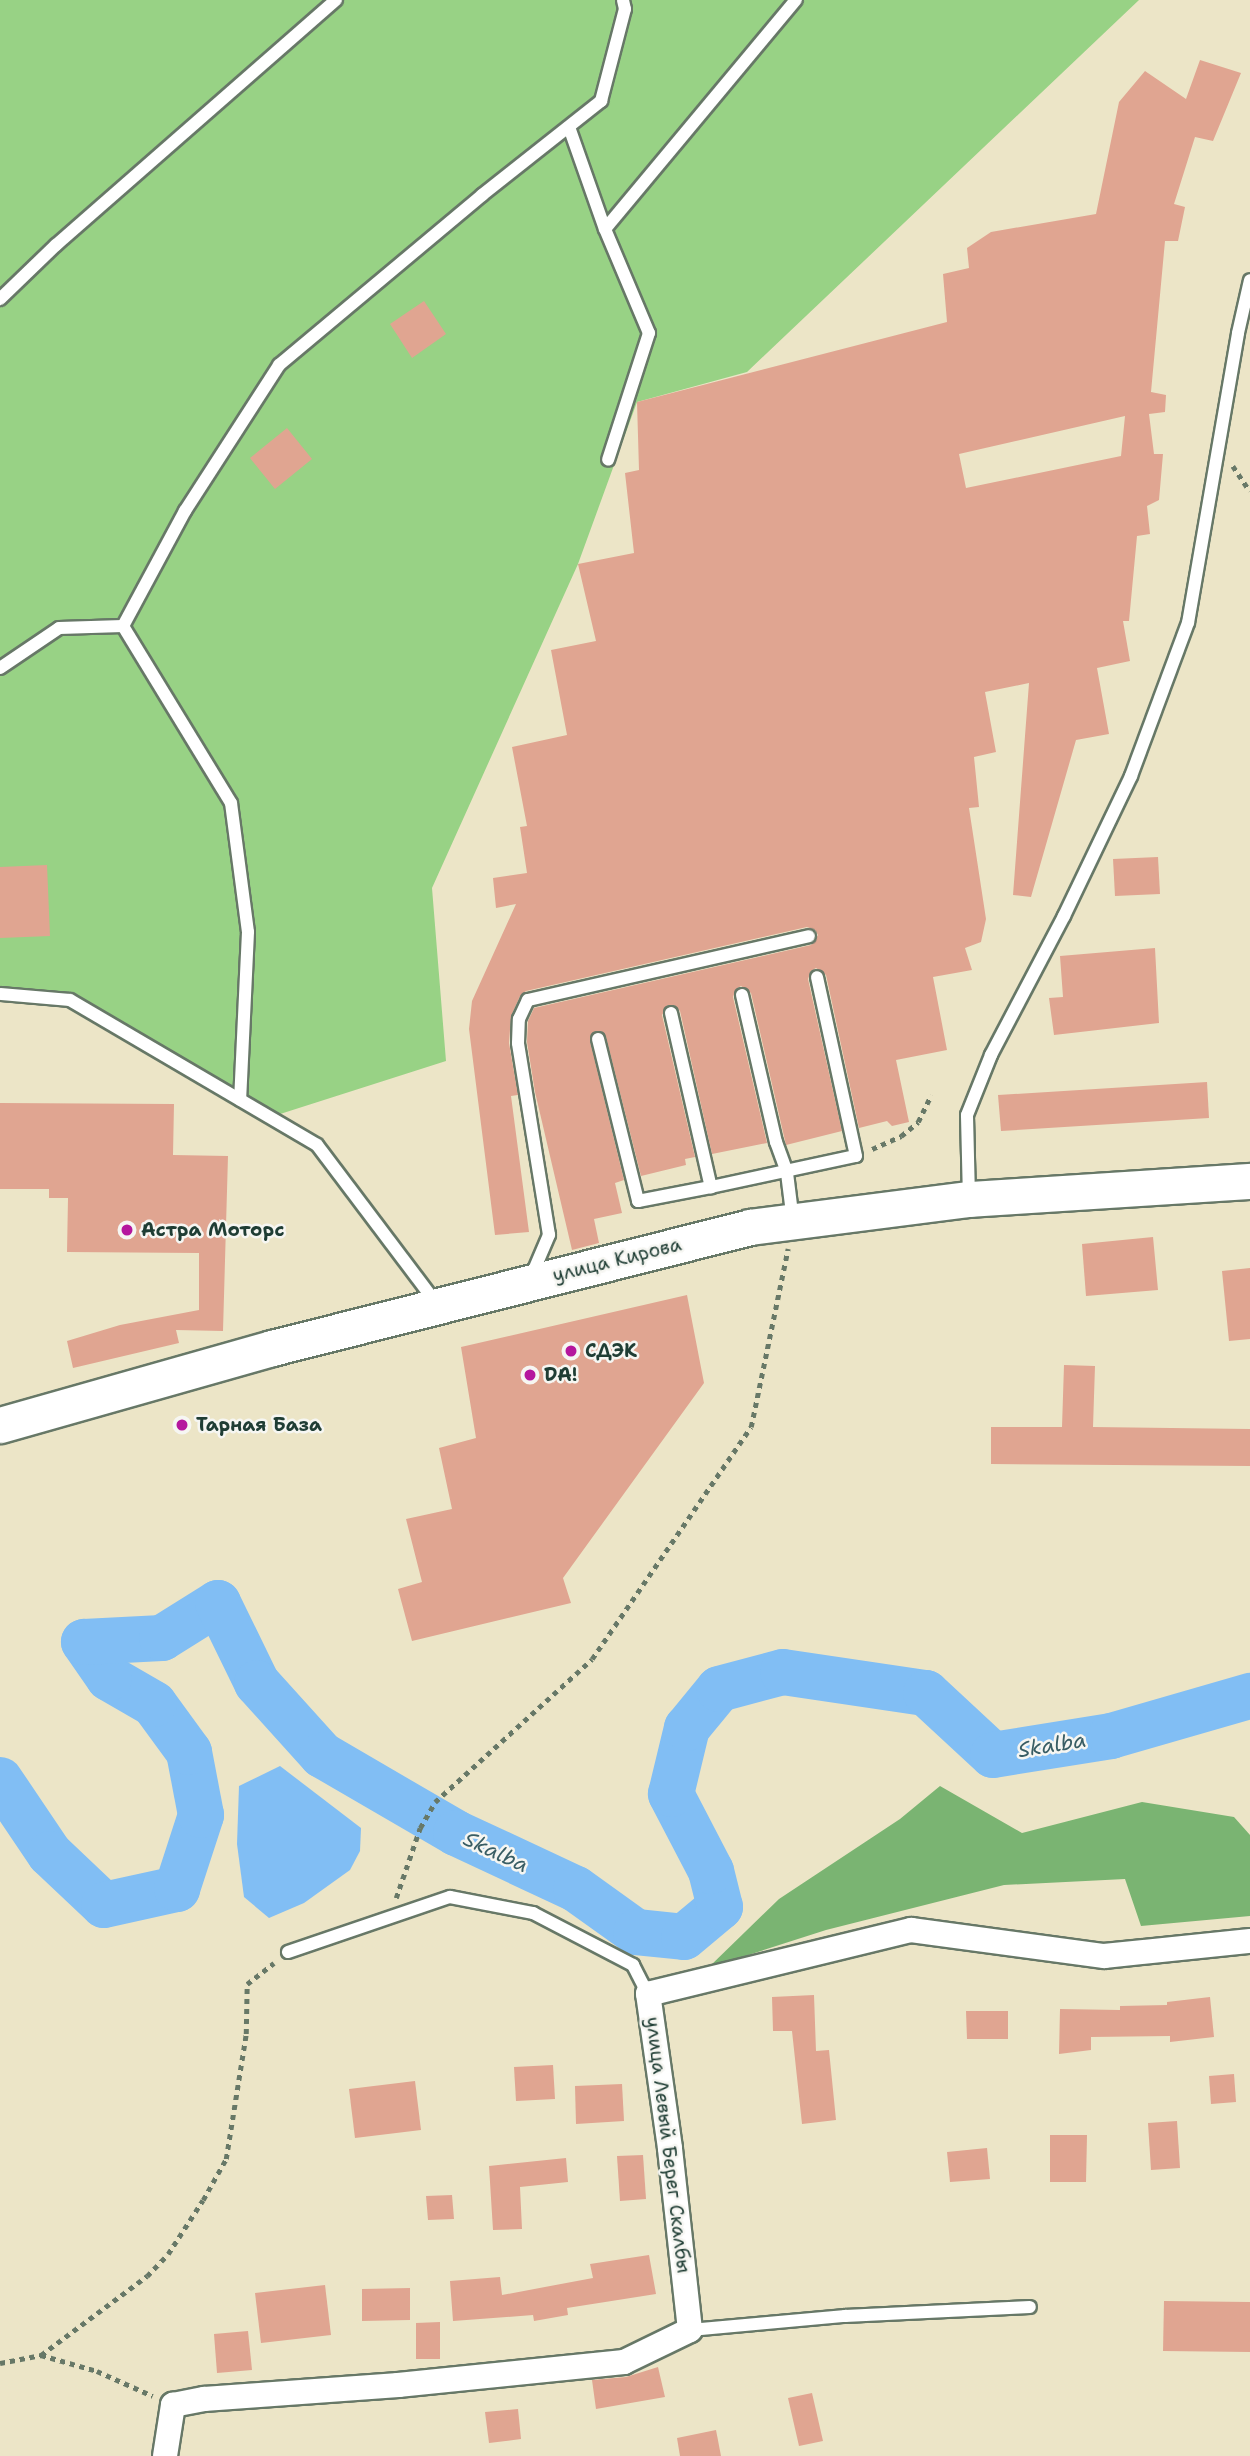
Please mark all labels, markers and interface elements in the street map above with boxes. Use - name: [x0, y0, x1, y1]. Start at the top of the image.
- place label: Астра Моторс: [141, 1219, 284, 1241]
- marker: Астра Моторс: [119, 1222, 135, 1238]
- street label: улица Кирова: [550, 1233, 684, 1287]
- place label: СДЭК: [585, 1340, 637, 1362]
- marker: СДЭК: [563, 1343, 579, 1359]
- place label: DA!: [544, 1364, 577, 1386]
- marker: DA!: [522, 1367, 538, 1383]
- place label: Тарная База: [196, 1414, 322, 1436]
- marker: Тарная База: [174, 1417, 190, 1433]
- water label: Skalba: [1016, 1727, 1088, 1763]
- water label: Skalba: [460, 1826, 532, 1878]
- street label: улица Левый Берег Скалбы: [641, 2016, 695, 2274]

